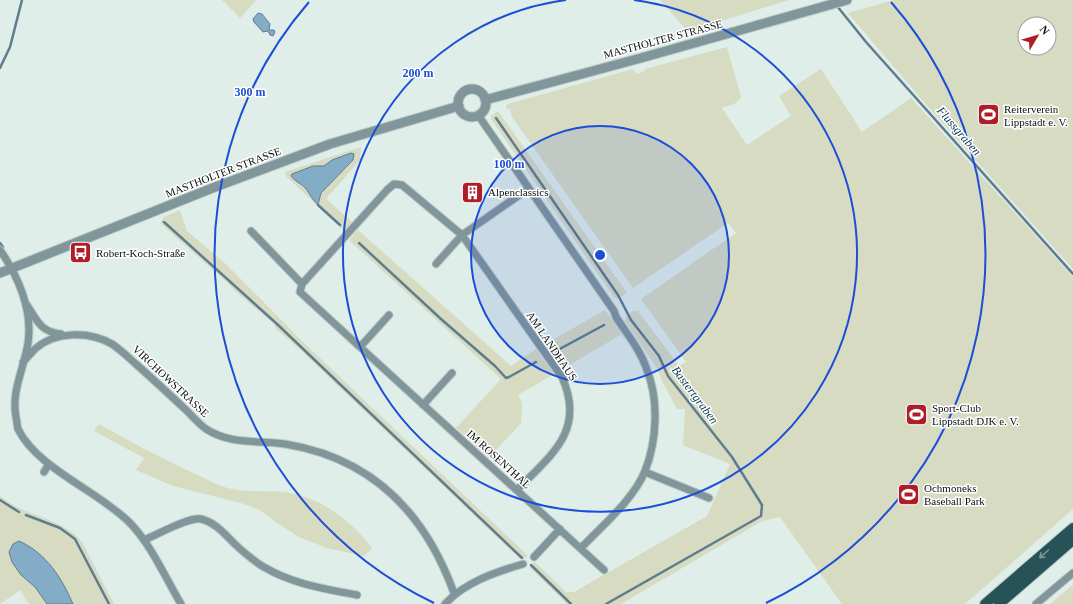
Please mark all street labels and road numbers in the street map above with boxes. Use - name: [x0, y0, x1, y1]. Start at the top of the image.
- street label: MASTHOLTER STRASSE: [602, 17, 724, 61]
- street label: MASTHOLTER STRASSE: [164, 144, 283, 200]
- street label: AM LANDHAUS: [524, 309, 580, 383]
- street label: VIRCHOWSTRASSE: [130, 343, 212, 420]
- street label: IM ROSENTHAL: [465, 427, 534, 491]

